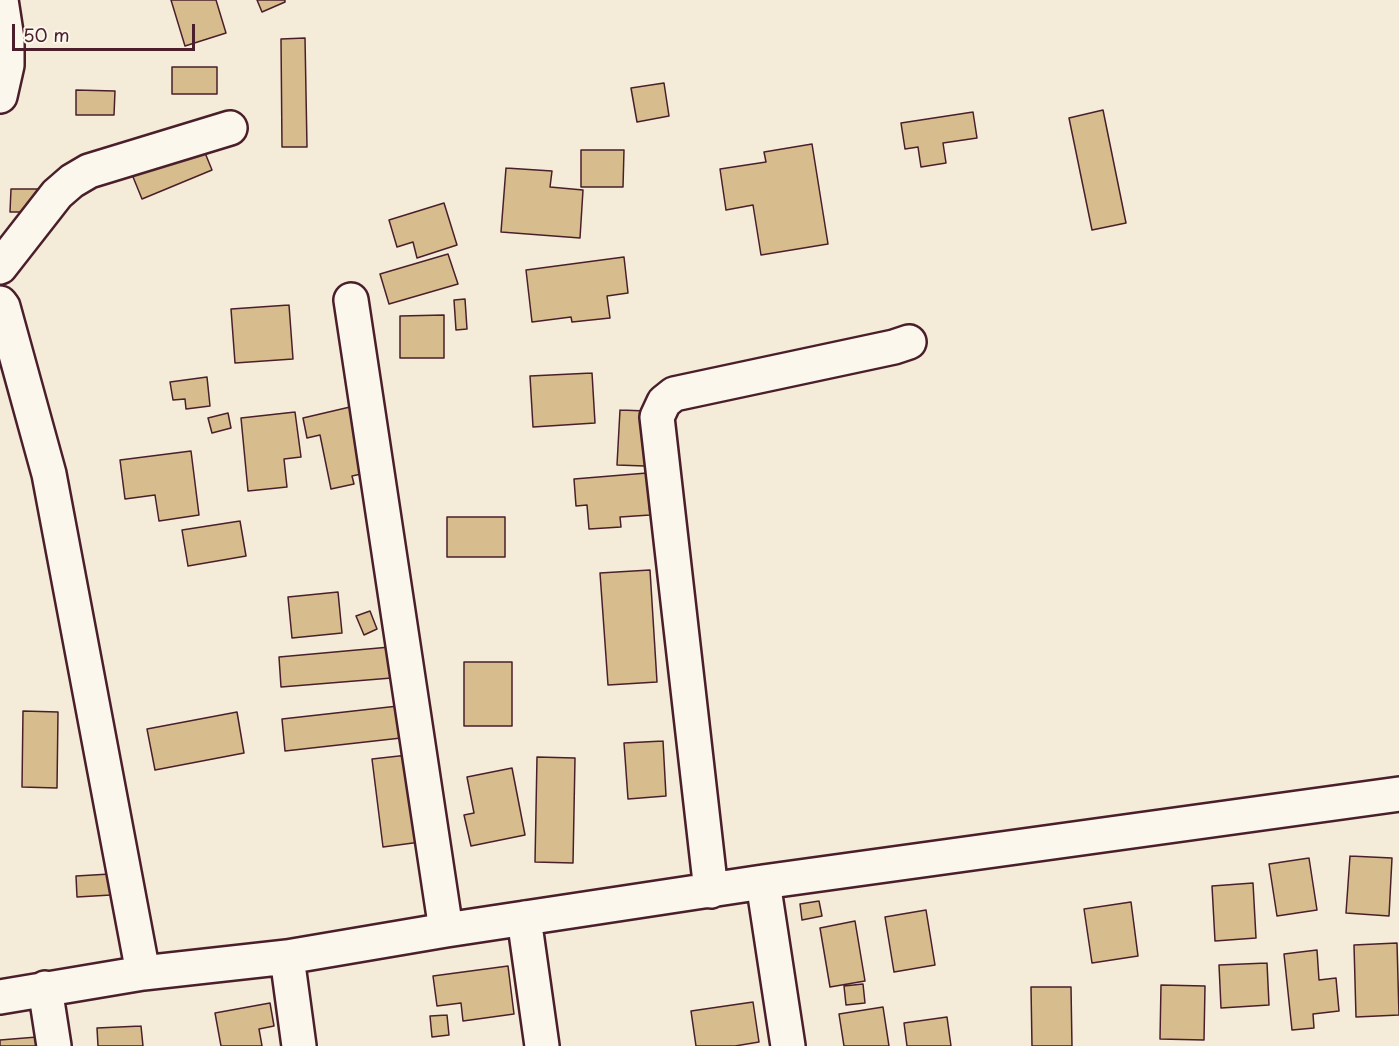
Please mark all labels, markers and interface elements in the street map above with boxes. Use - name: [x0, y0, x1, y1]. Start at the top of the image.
- scale bar: [15, 12, 198, 50]
- text: 50 m: [23, 21, 70, 48]

